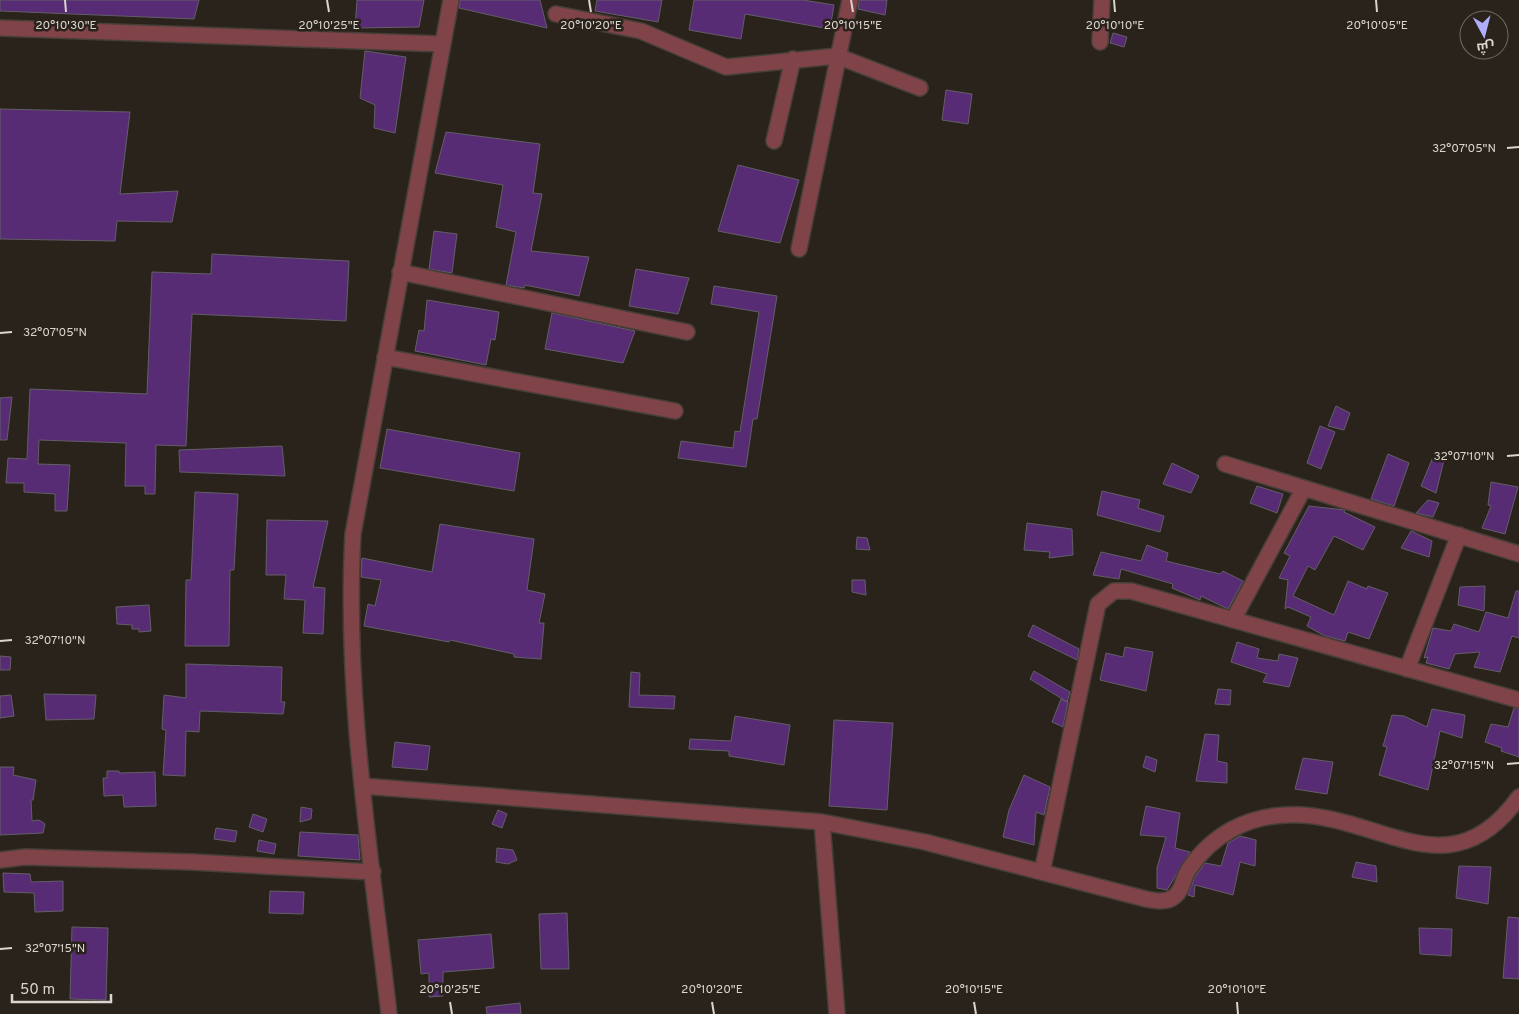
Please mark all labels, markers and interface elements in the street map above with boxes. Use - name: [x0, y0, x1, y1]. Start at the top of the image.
- north arrow: [1459, 10, 1509, 60]
- text: 20°10'30"E: [35, 18, 97, 34]
- text: 20°10'25"E: [298, 18, 360, 34]
- text: 20°10'20"E: [560, 18, 622, 34]
- text: 20°10'15"E: [824, 18, 882, 34]
- text: 20°10'10"E: [1086, 18, 1144, 34]
- text: 20°10'05"E: [1346, 18, 1408, 34]
- text: ش: [1475, 37, 1495, 57]
- text: 32°07'05"N: [1432, 141, 1496, 157]
- text: 32°07'05"N: [23, 325, 87, 341]
- text: 32°07'10"N: [1434, 449, 1494, 465]
- text: 32°07'10"N: [25, 633, 85, 649]
- text: 32°07'15"N: [1434, 758, 1494, 774]
- text: 32°07'15"N: [25, 941, 85, 957]
- scale bar: [12, 972, 111, 1004]
- text: 50 m: [20, 981, 55, 1000]
- text: 20°10'25"E: [419, 982, 481, 998]
- text: 20°10'20"E: [681, 982, 743, 998]
- text: 20°10'15"E: [945, 982, 1003, 998]
- text: 20°10'10"E: [1208, 982, 1266, 998]

